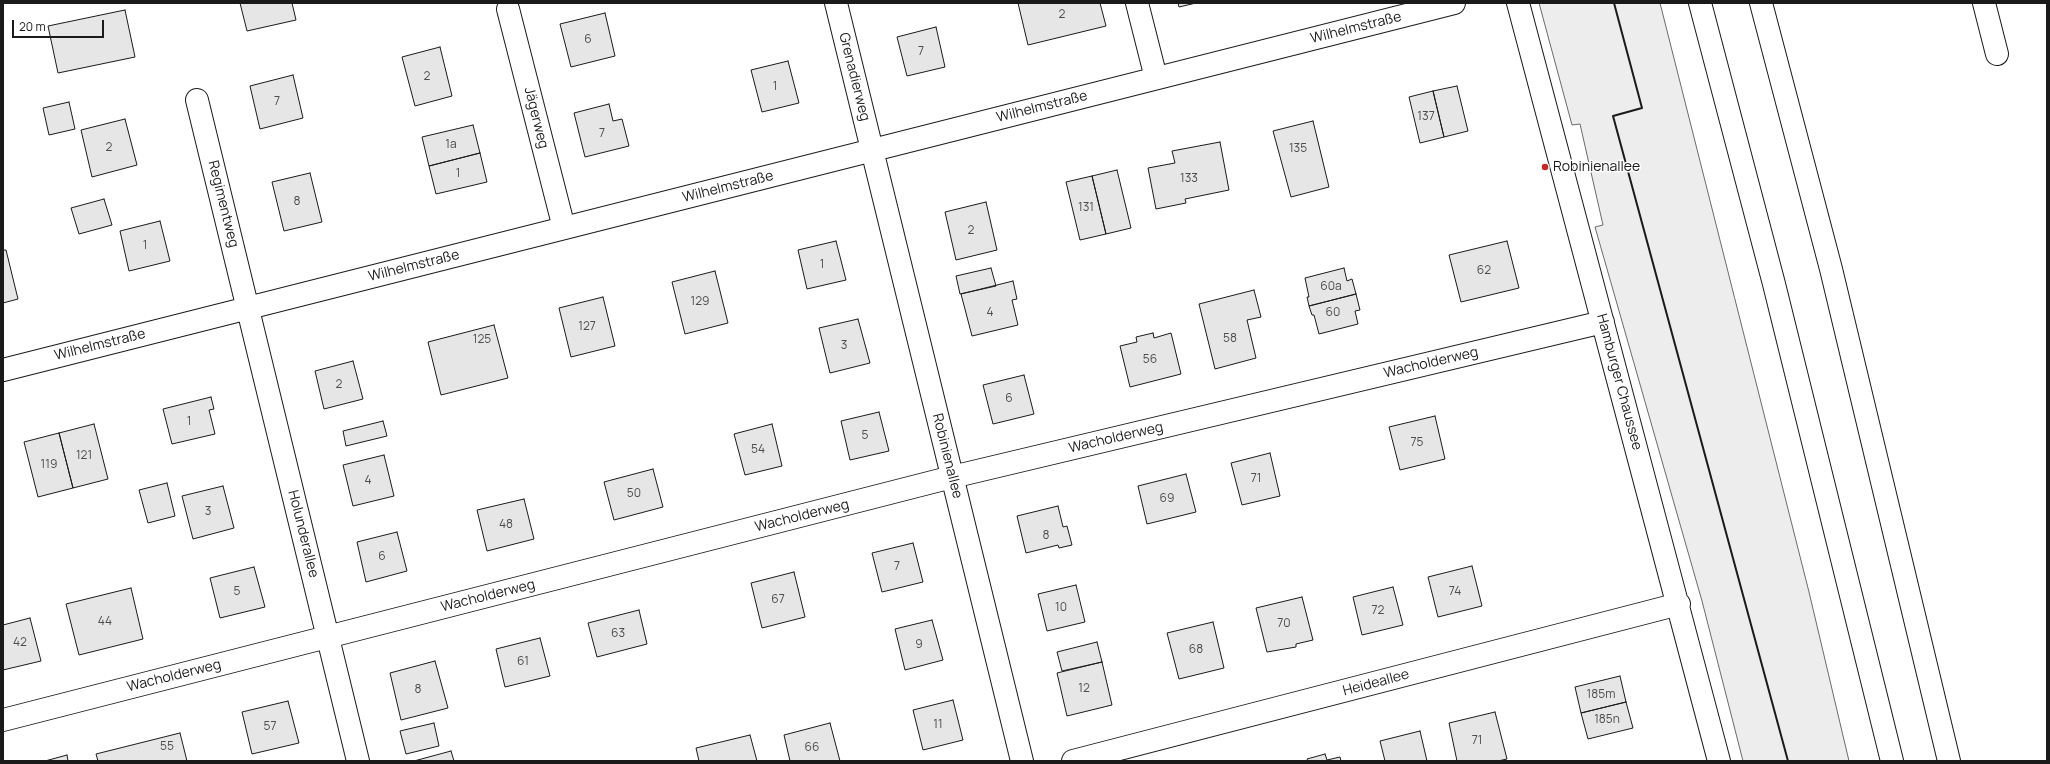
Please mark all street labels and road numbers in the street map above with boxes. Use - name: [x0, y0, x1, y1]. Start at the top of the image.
- street label: Wilhelmstraße: [1309, 9, 1403, 47]
- street label: Grenadierweg: [835, 31, 873, 123]
- street label: Jägerweg: [520, 86, 552, 150]
- street label: Wilhelmstraße: [995, 88, 1089, 126]
- street label: Regimentweg: [204, 159, 242, 249]
- street label: Wilhelmstraße: [681, 168, 775, 206]
- street label: Wilhelmstraße: [367, 247, 461, 285]
- street label: Hamburger Chaussee: [1593, 312, 1645, 452]
- street label: Wilhelmstraße: [53, 326, 147, 364]
- street label: Wacholderweg: [1382, 344, 1480, 382]
- street label: Robinienallee: [928, 412, 966, 500]
- street label: Wacholderweg: [1067, 419, 1165, 457]
- street label: Holunderallee: [284, 488, 322, 580]
- street label: Wacholderweg: [753, 496, 851, 536]
- street label: Wacholderweg: [439, 576, 537, 616]
- street label: Wacholderweg: [125, 656, 223, 696]
- street label: Heideallee: [1341, 666, 1411, 700]

